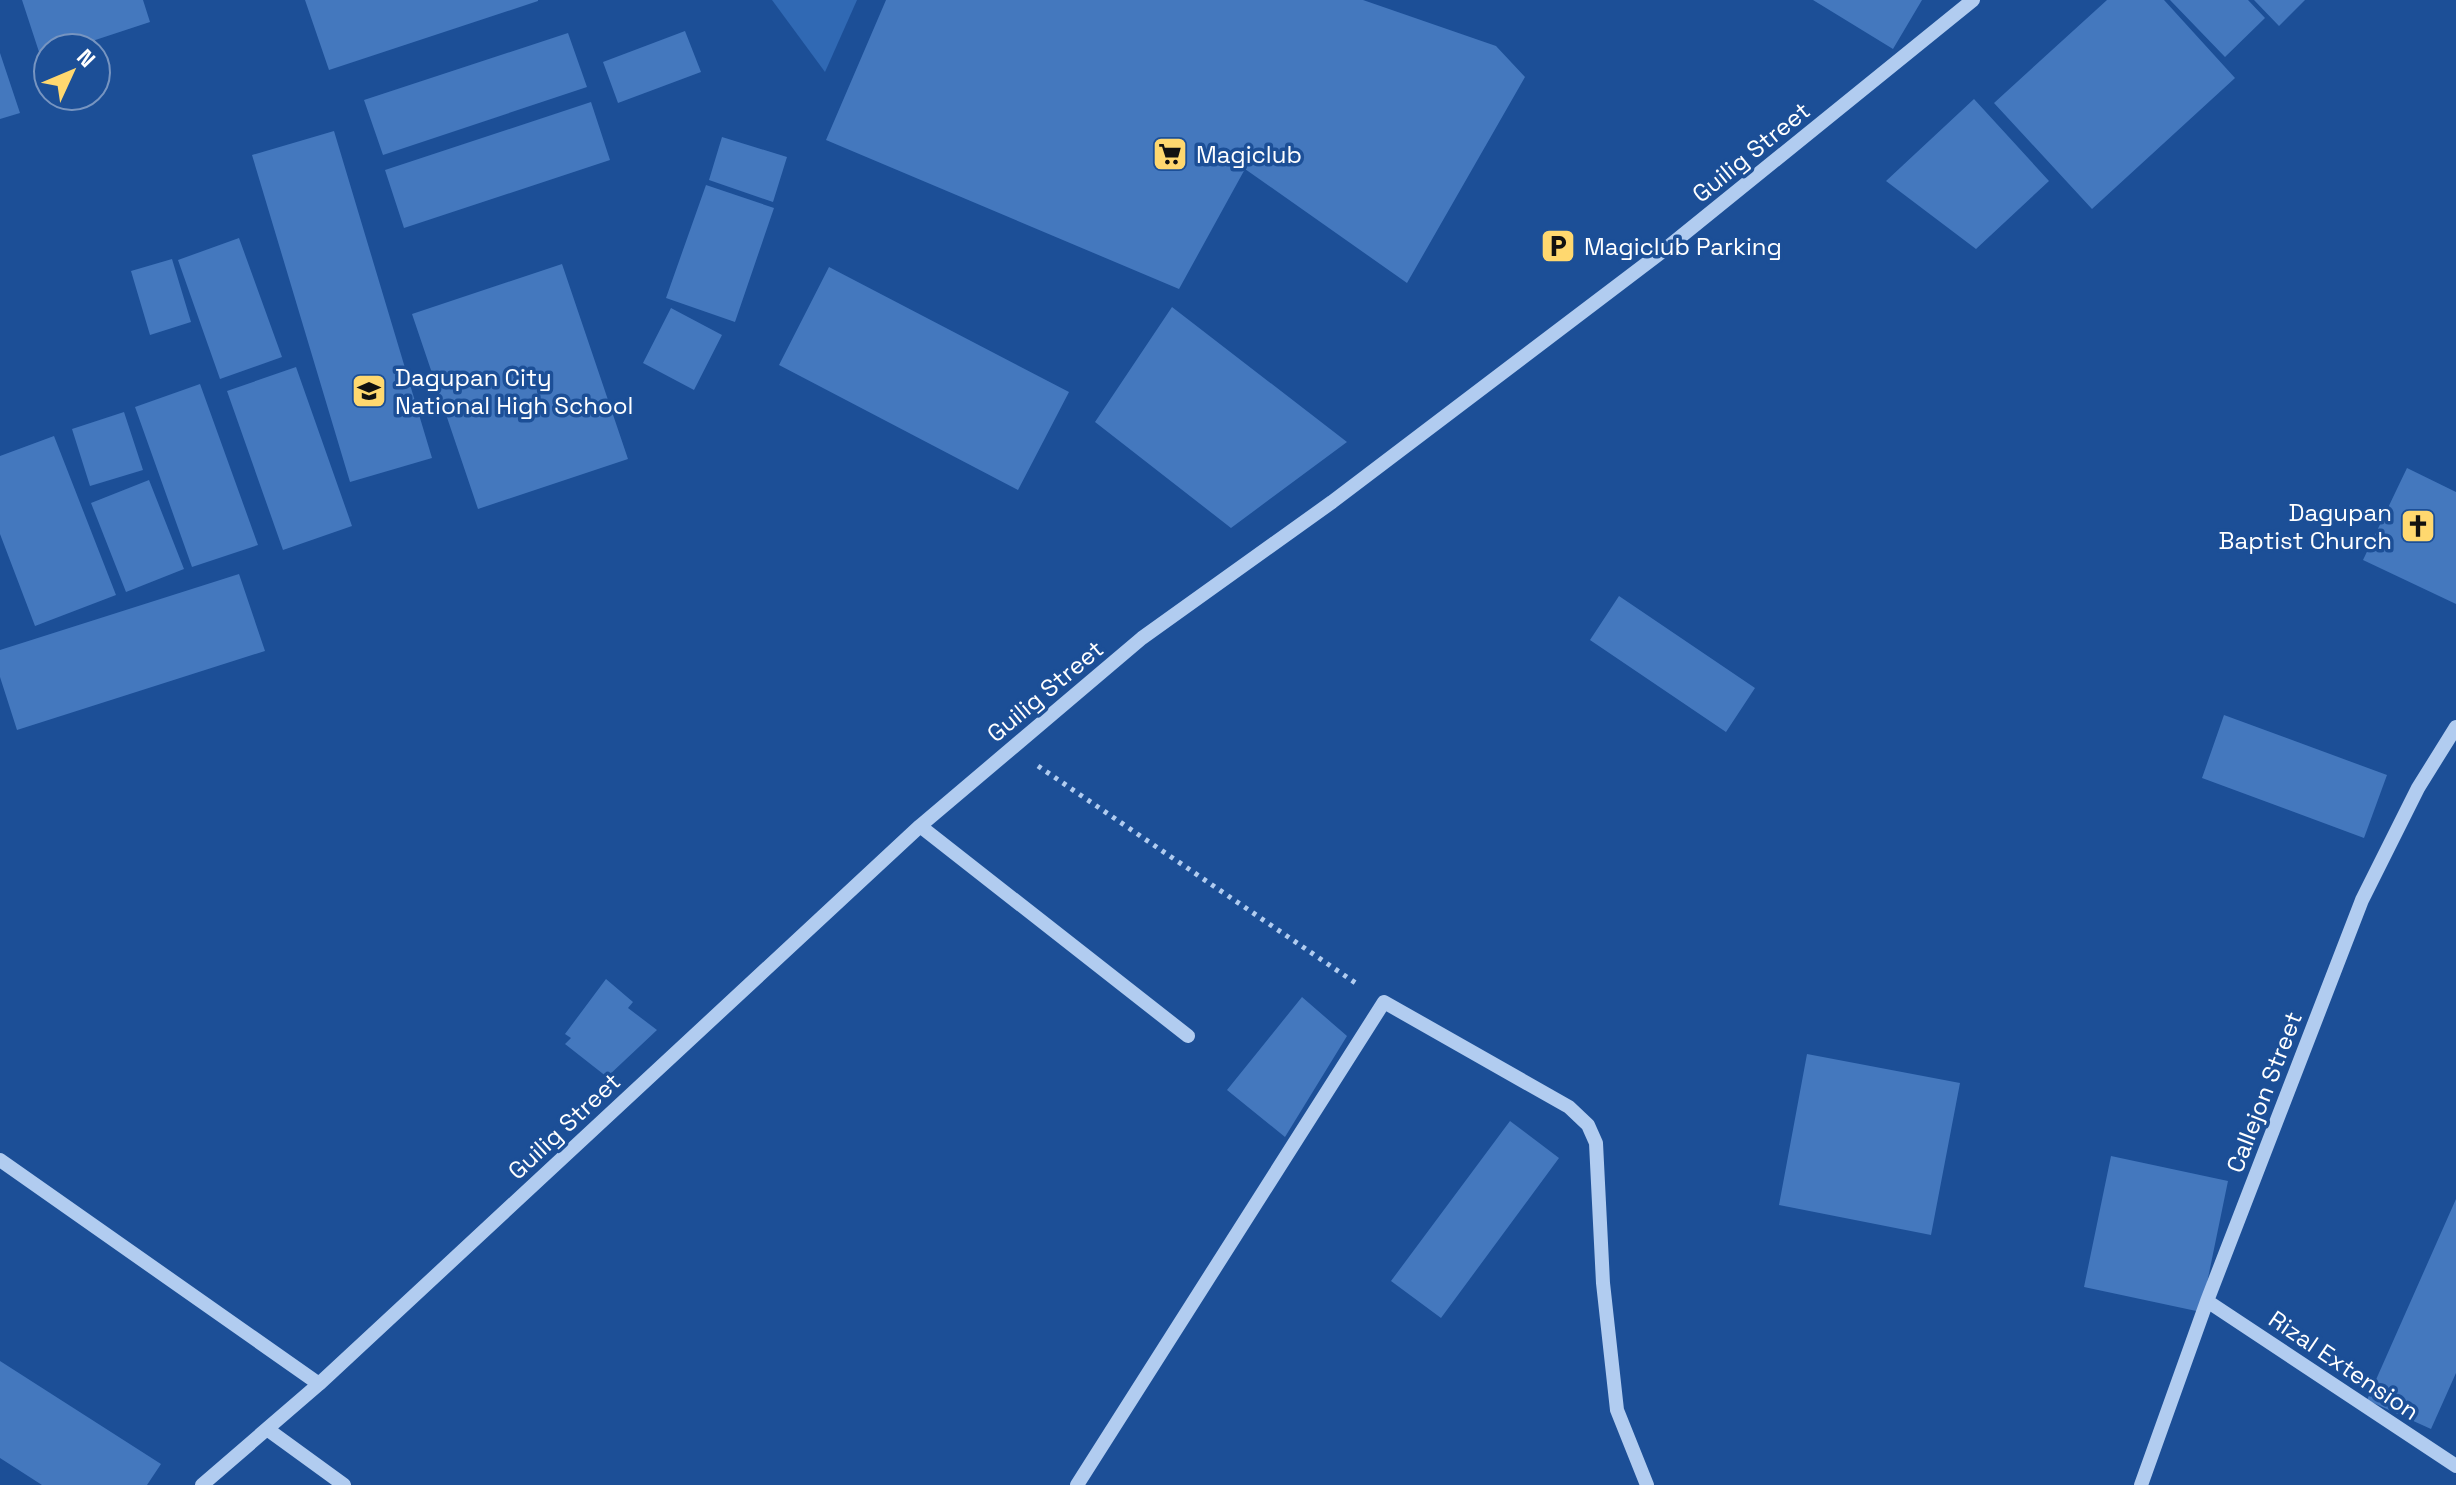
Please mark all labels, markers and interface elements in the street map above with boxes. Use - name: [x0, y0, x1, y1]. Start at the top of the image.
- north arrow: [32, 32, 112, 112]
- text: N: [71, 43, 102, 73]
- street label: Guilig Street: [1686, 95, 1816, 209]
- supermarket icon: Magiclub: [1151, 135, 1189, 173]
- place label: Magiclub: [1196, 139, 1302, 170]
- parking icon: Magiclub Parking: [1539, 227, 1577, 265]
- place label: Magiclub Parking: [1584, 231, 1782, 262]
- place label: Dagupan City National High School: [395, 362, 634, 421]
- school or university icon: Dagupan City National High School: [350, 372, 388, 410]
- place label: Dagupan Baptist Church: [2219, 497, 2392, 556]
- church icon: Dagupan Baptist Church: [2399, 507, 2437, 545]
- street label: Guilig Street: [980, 633, 1110, 749]
- street label: Callejon Street: [2219, 1007, 2309, 1177]
- street label: Guilig Street: [501, 1066, 627, 1186]
- street label: Rizal Extension: [2263, 1303, 2425, 1427]

